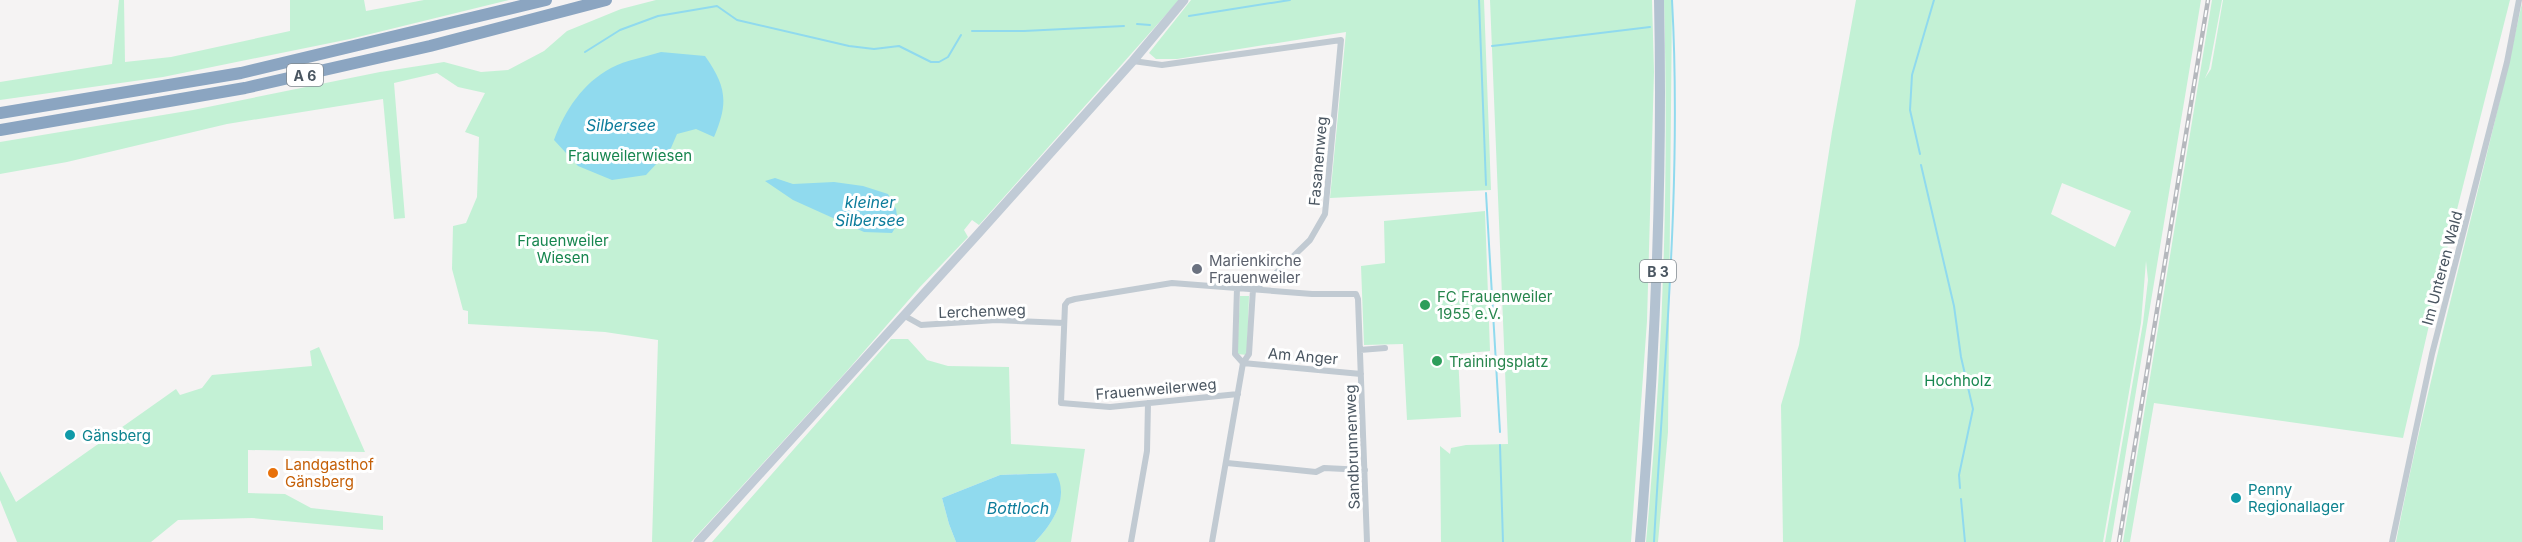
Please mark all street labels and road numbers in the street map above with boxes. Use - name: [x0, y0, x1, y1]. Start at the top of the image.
- road number: A 6: [287, 64, 323, 86]
- street label: Fasanenweg: [1305, 116, 1331, 206]
- street label: Im Unteren Wald: [2418, 209, 2466, 327]
- road number: B 3: [1640, 260, 1676, 282]
- street label: Lerchenweg: [938, 300, 1026, 322]
- street label: Am Anger: [1267, 343, 1339, 369]
- street label: Frauenweilerweg: [1095, 374, 1217, 404]
- street label: Sandbrunnenweg: [1340, 384, 1364, 510]

